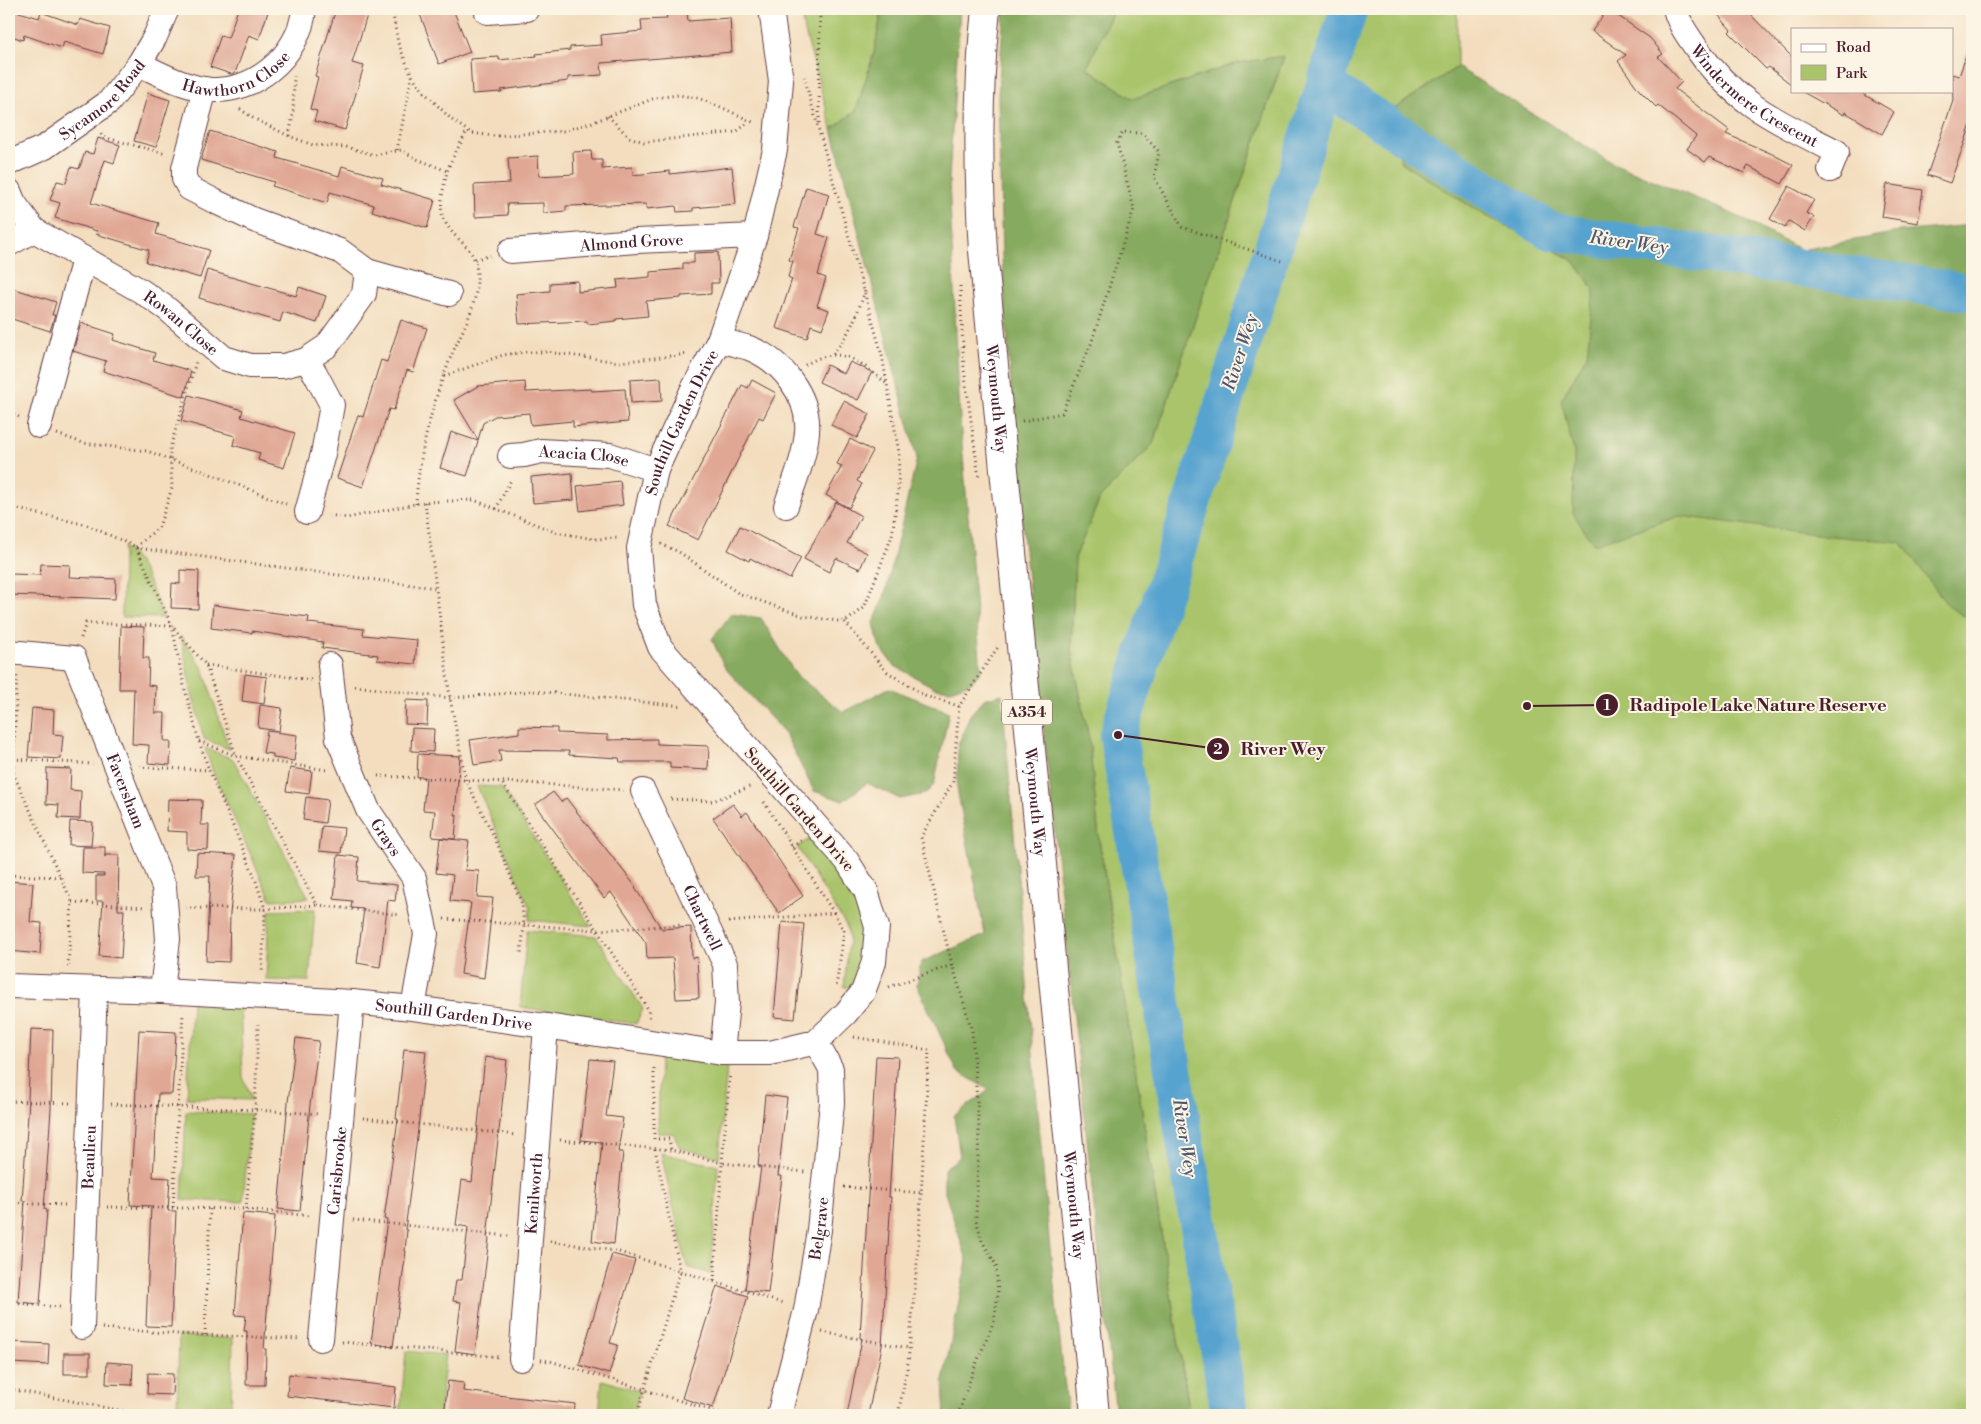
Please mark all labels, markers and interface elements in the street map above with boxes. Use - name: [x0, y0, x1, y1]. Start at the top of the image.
- legend: [1791, 28, 1954, 92]
- text: Road: [1836, 38, 1871, 57]
- street label: Windermere Crescent: [1685, 40, 1822, 152]
- street label: Hawthorn Close: [180, 47, 295, 101]
- street label: Sycamore Road: [55, 56, 150, 145]
- text: Park: [1836, 64, 1868, 83]
- water label: River Wey: [1587, 225, 1670, 259]
- street label: Almond Grove: [578, 230, 684, 256]
- street label: Rowan Close: [139, 287, 222, 360]
- water label: River Wey: [1217, 311, 1264, 394]
- street label: Weymouth Way: [981, 343, 1011, 455]
- street label: Southill Garden Drive: [642, 346, 723, 497]
- street label: Acacia Close: [537, 442, 632, 472]
- callout: Radipole Lake Nature Reserve: [1594, 688, 1896, 721]
- text: Radipole Lake Nature Reserve: [1629, 694, 1887, 717]
- text: 1: [1603, 696, 1611, 715]
- road number: A354: [1002, 700, 1052, 724]
- callout: River Wey: [1206, 732, 1336, 765]
- text: River Wey: [1241, 738, 1326, 761]
- text: 2: [1213, 740, 1223, 759]
- street label: Southill Garden Drive: [740, 743, 859, 876]
- street label: Weymouth Way: [1020, 746, 1050, 858]
- street label: Faversham: [102, 751, 149, 832]
- street label: Grays: [366, 815, 405, 860]
- street label: Chartwell: [678, 882, 726, 954]
- street label: Southill Garden Drive: [374, 995, 534, 1035]
- water label: River Wey: [1167, 1096, 1202, 1179]
- street label: Beaulieu: [78, 1125, 101, 1190]
- street label: Carisbrooke: [323, 1126, 352, 1216]
- street label: Weymouth Way: [1059, 1149, 1089, 1261]
- street label: Kenilworth: [521, 1151, 547, 1235]
- street label: Belgrave: [805, 1196, 833, 1263]

